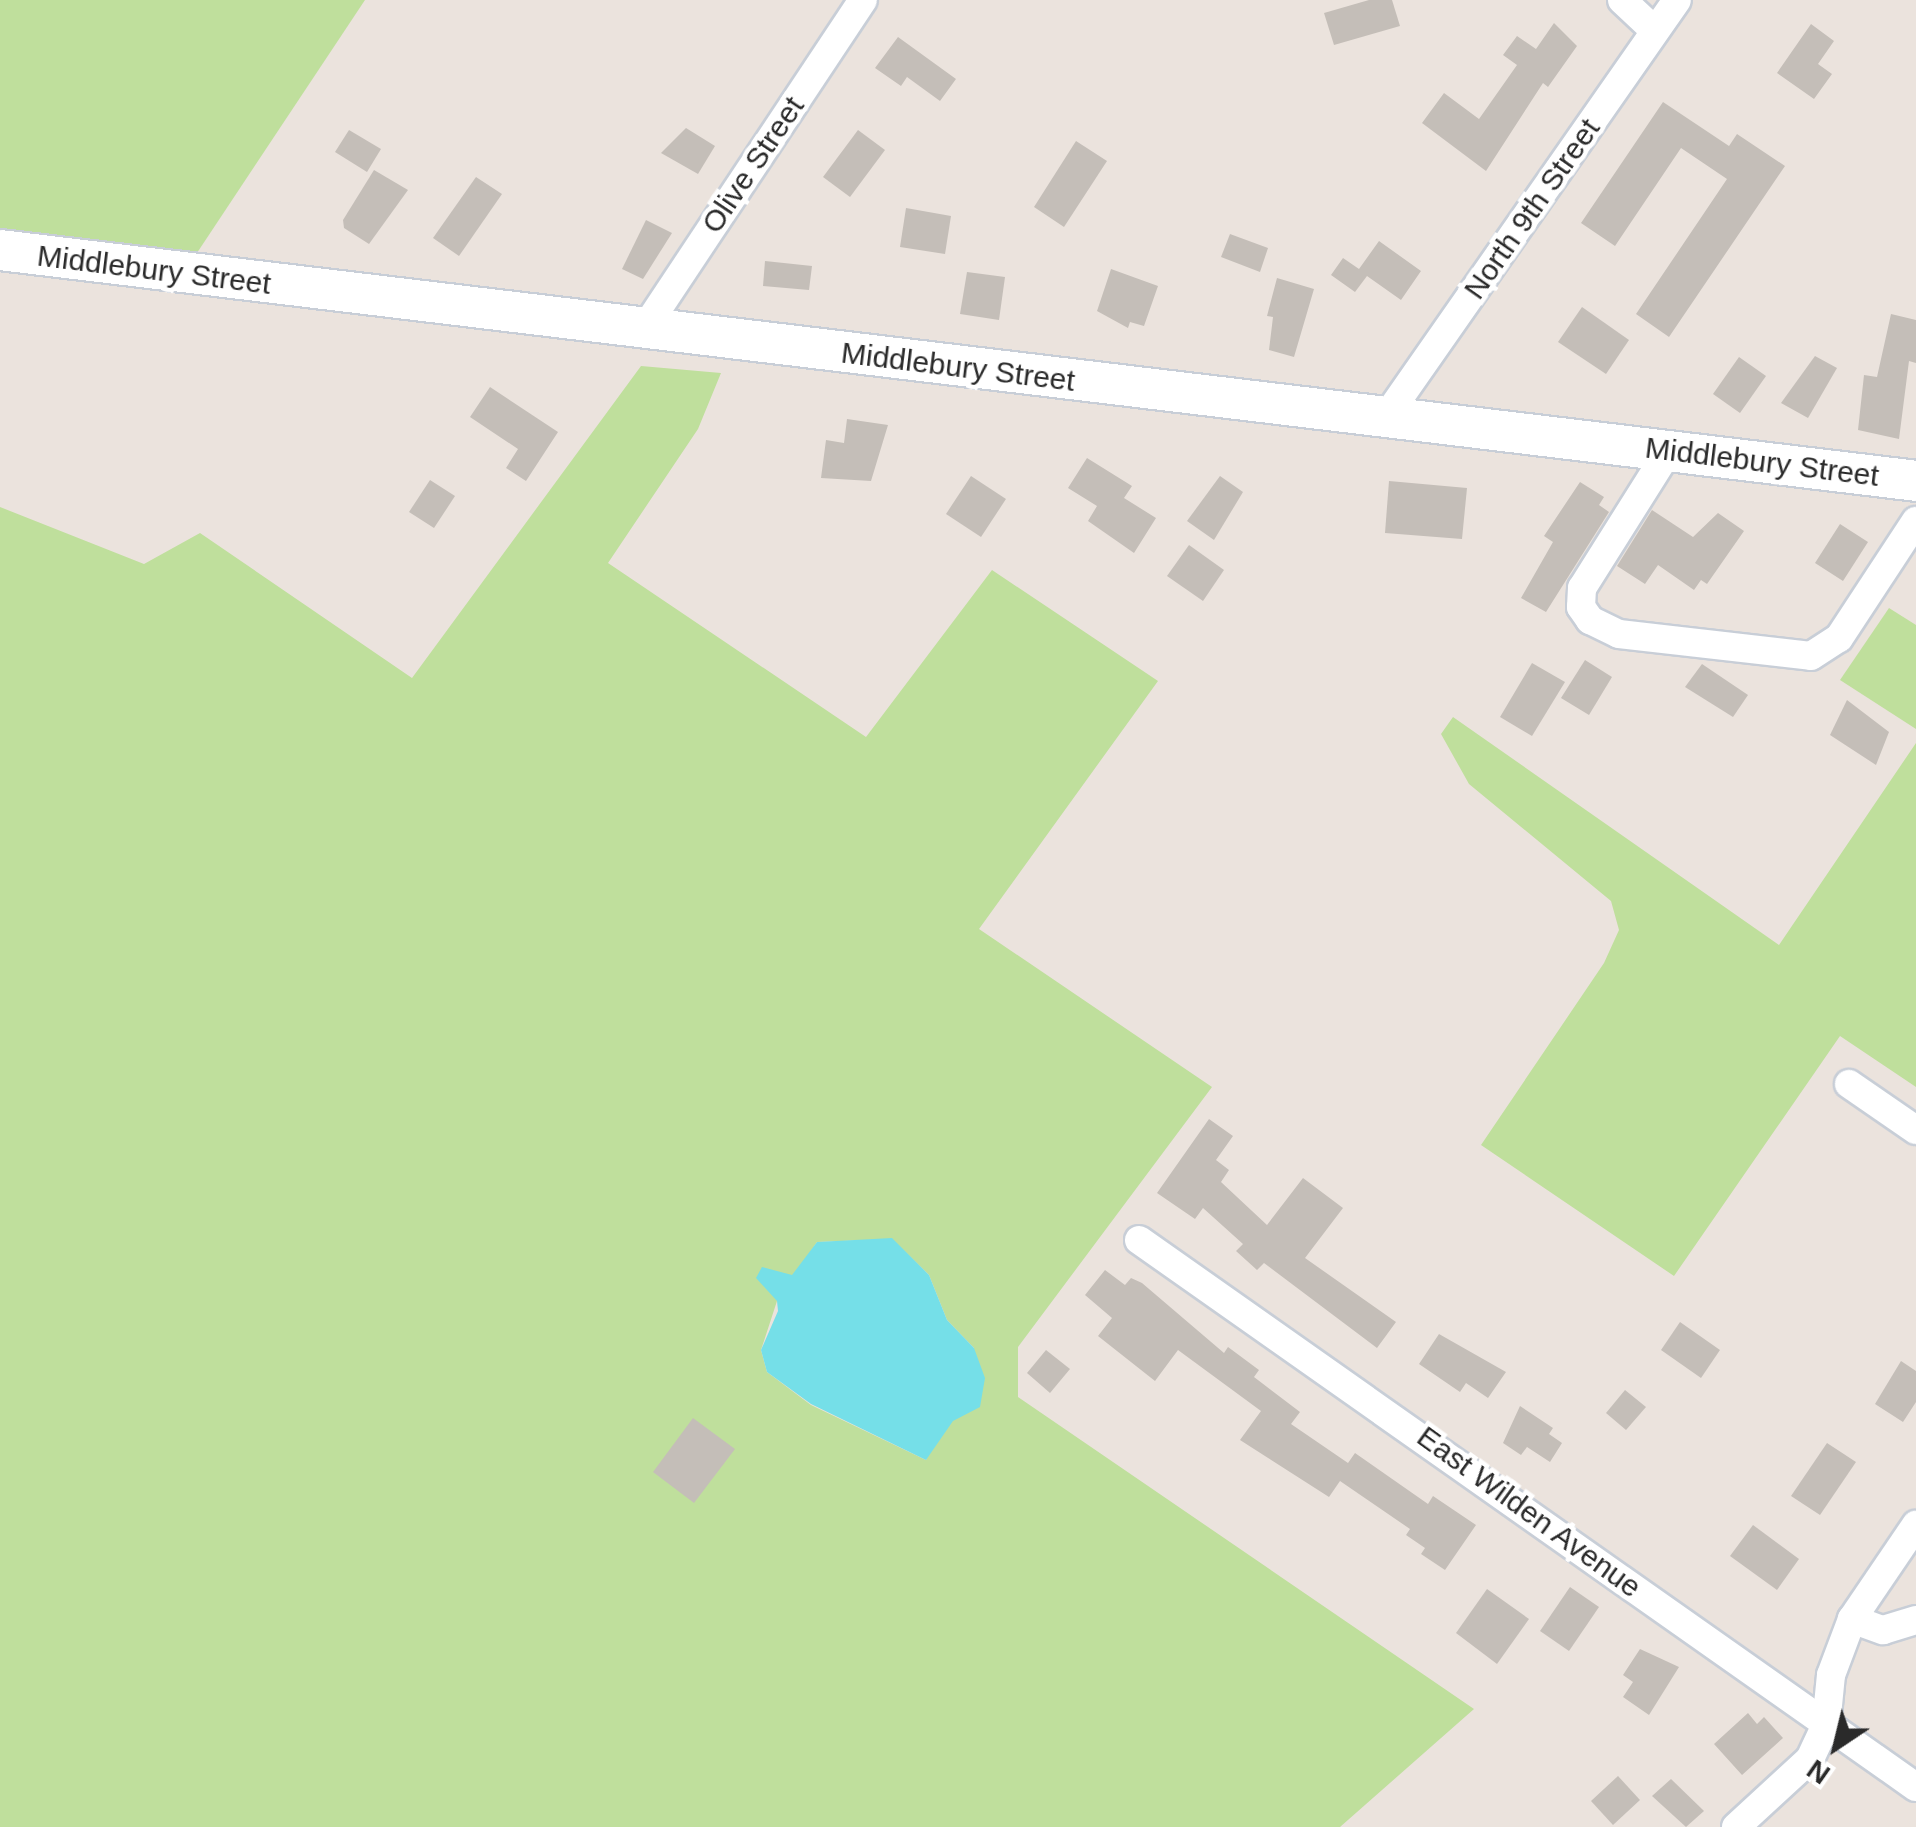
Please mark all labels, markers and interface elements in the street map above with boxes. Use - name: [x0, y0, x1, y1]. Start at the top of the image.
- street label: Olive Street: [694, 90, 812, 240]
- street label: North 9th Street: [1457, 112, 1607, 306]
- street label: Middlebury Street: [35, 238, 273, 302]
- street label: Middlebury Street: [839, 335, 1077, 399]
- street label: Middlebury Street: [1643, 430, 1881, 494]
- street label: East Wilden Avenue: [1409, 1418, 1649, 1606]
- north arrow: [1786, 1697, 1886, 1797]
- text: N: [1801, 1753, 1836, 1790]

